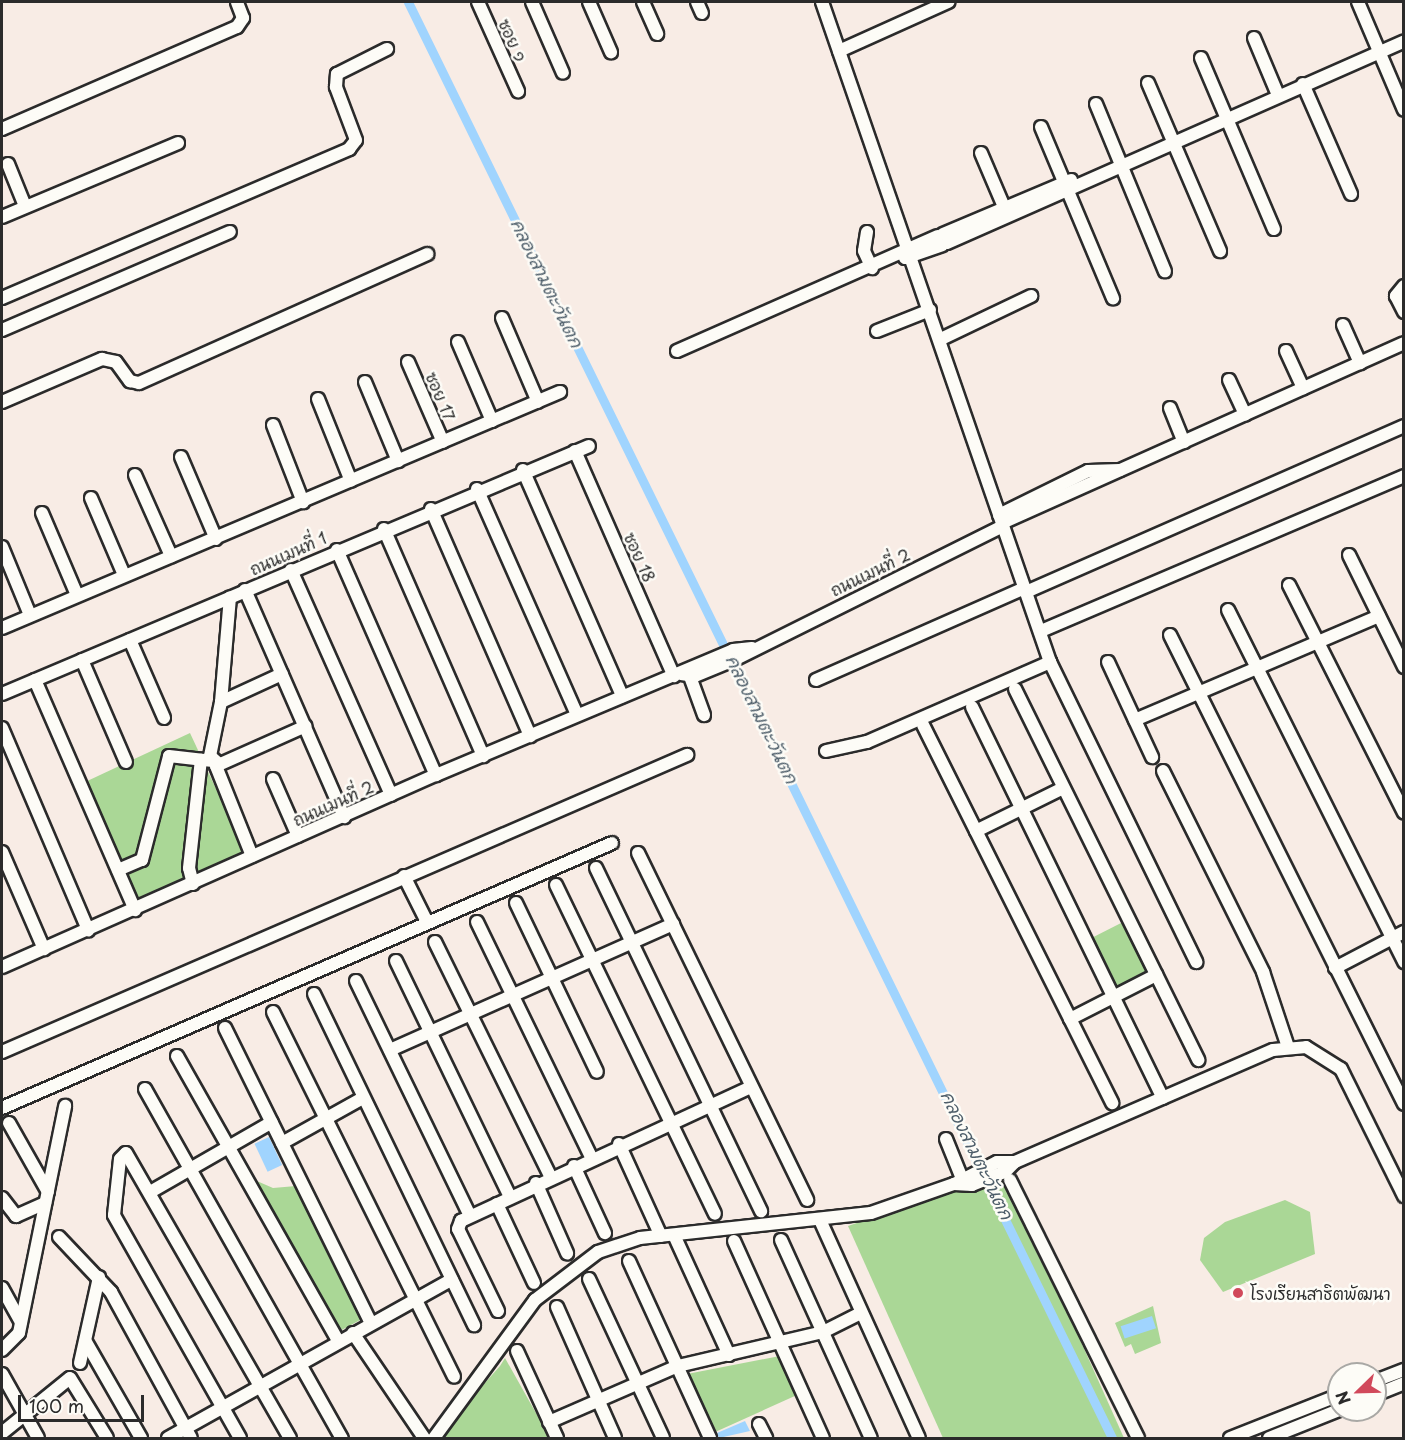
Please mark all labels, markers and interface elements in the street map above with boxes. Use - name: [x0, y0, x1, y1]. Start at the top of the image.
- street label: ซอย ๑: [495, 16, 531, 64]
- water label: คลองสามตะวันตก: [507, 215, 587, 351]
- street label: ซอย 17: [422, 369, 460, 423]
- street label: ถนนเมนที่ 1: [247, 528, 329, 578]
- street label: ซอย 18: [621, 529, 659, 585]
- street label: ถนนเมนที่ 2: [827, 544, 913, 600]
- water label: คลองสามตะวันตก: [722, 651, 802, 787]
- street label: ถนนเมนที่ 2: [290, 777, 376, 829]
- water label: คลองสามตะวันตก: [937, 1087, 1017, 1223]
- place label: โรงเรียนสาธิตพัฒนา: [1250, 1283, 1391, 1303]
- marker: โรงเรียนสาธิตพัฒนา: [1231, 1286, 1245, 1300]
- north arrow: [1327, 1362, 1387, 1422]
- scale bar: [21, 1383, 147, 1421]
- text: N: [1329, 1388, 1356, 1409]
- text: 100 m: [29, 1392, 84, 1419]

